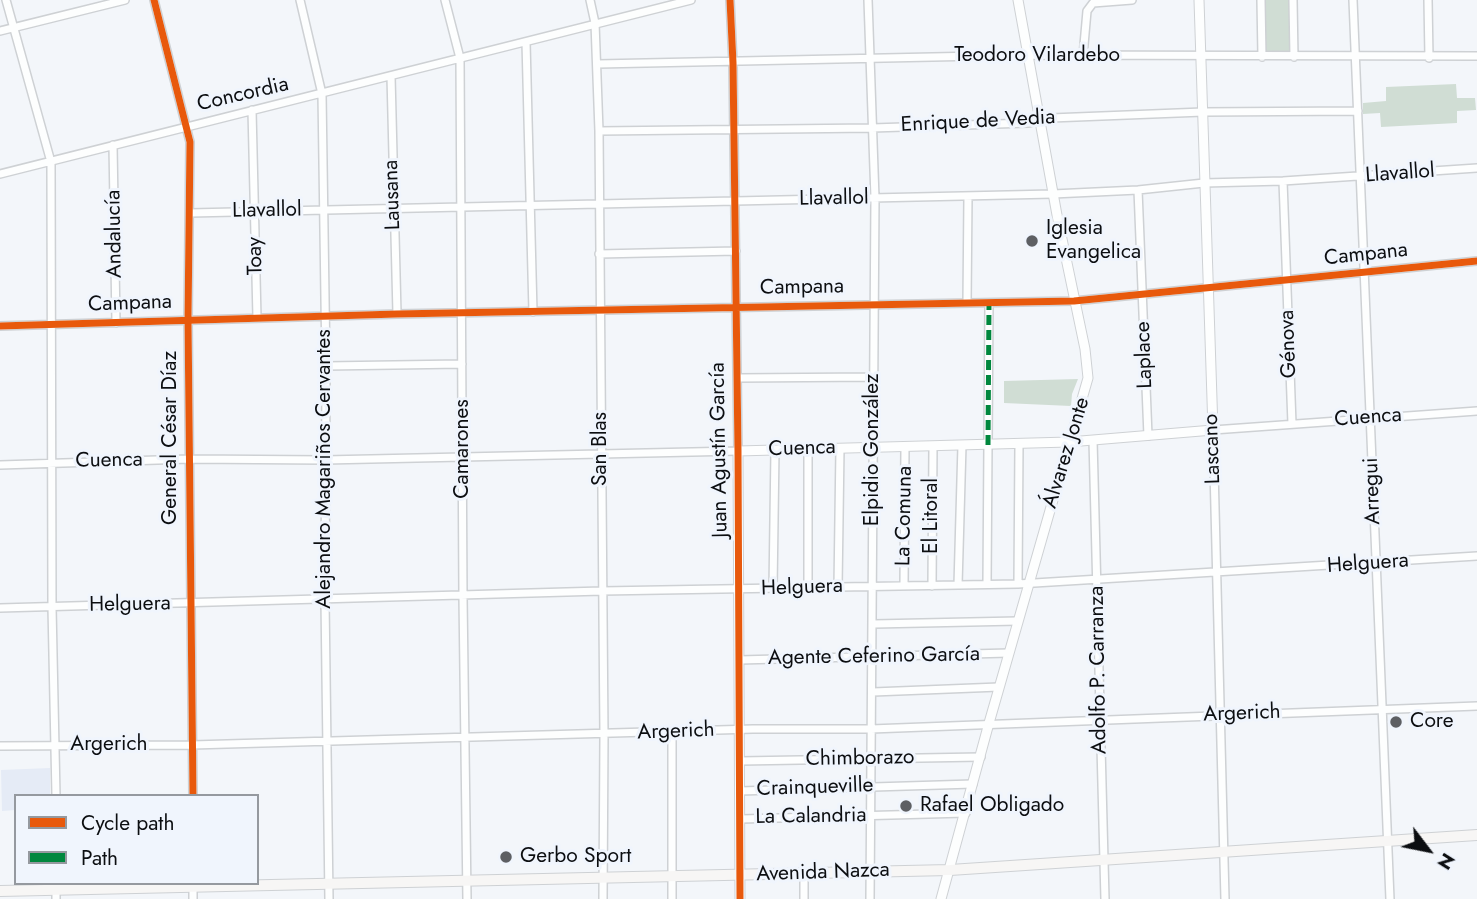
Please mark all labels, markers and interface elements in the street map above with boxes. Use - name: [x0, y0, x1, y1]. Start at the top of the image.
- street label: Teodoro Vilardebo: [954, 43, 1120, 69]
- street label: Concordia: [195, 72, 291, 118]
- street label: Enrique de Vedia: [900, 105, 1056, 139]
- street label: Lausana: [379, 159, 407, 231]
- street label: Llavallol: [1364, 159, 1436, 189]
- street label: Llavallol: [799, 186, 869, 212]
- street label: Andalucía: [102, 190, 128, 278]
- street label: Llavallol: [232, 198, 302, 224]
- place label: Iglesia Evangelica: [1046, 216, 1141, 266]
- marker: Iglesia Evangelica: [1024, 233, 1040, 249]
- street label: Toay: [243, 237, 269, 275]
- street label: Campana: [1323, 238, 1409, 272]
- street label: Campana: [760, 275, 844, 301]
- street label: Campana: [88, 290, 172, 318]
- street label: Génova: [1275, 309, 1303, 379]
- street label: Laplace: [1131, 321, 1159, 389]
- street label: Alejandro Magariños Cervantes: [312, 329, 338, 609]
- street label: General César Díaz: [158, 351, 184, 525]
- street label: Juan Agustín García: [706, 362, 734, 538]
- street label: Elpidio González: [860, 374, 886, 526]
- street label: Álvarez Jonte: [1038, 394, 1096, 512]
- street label: Camarones: [450, 399, 476, 499]
- street label: Cuenca: [1334, 403, 1402, 433]
- street label: San Blas: [588, 412, 614, 486]
- street label: Lascano: [1199, 413, 1227, 485]
- street label: Cuenca: [768, 435, 836, 463]
- street label: Cuenca: [75, 448, 143, 474]
- street label: Arregui: [1359, 457, 1387, 525]
- street label: La Comuna: [892, 466, 918, 566]
- street label: El Litoral: [919, 478, 945, 554]
- street label: Helguera: [1326, 549, 1410, 579]
- street label: Helguera: [761, 574, 843, 602]
- street label: Adolfo P. Carranza: [1085, 586, 1113, 754]
- street label: Helguera: [89, 592, 171, 618]
- street label: Agente Ceferino García: [768, 643, 980, 671]
- street label: Argerich: [1203, 700, 1281, 728]
- place label: Core: [1410, 709, 1454, 735]
- marker: Core: [1388, 714, 1404, 730]
- street label: Argerich: [637, 718, 715, 746]
- street label: Argerich: [70, 732, 148, 758]
- street label: Chimborazo: [805, 745, 915, 773]
- street label: Crainqueville: [756, 773, 874, 803]
- place label: Rafael Obligado: [920, 793, 1064, 819]
- legend: [14, 794, 259, 885]
- marker: Rafael Obligado: [898, 798, 914, 814]
- street label: La Calandria: [755, 803, 867, 831]
- text: Cycle path: [81, 808, 174, 838]
- north arrow: [1393, 815, 1463, 885]
- text: Path: [81, 843, 118, 873]
- place label: Gerbo Sport: [520, 844, 631, 870]
- text: N: [1431, 848, 1462, 875]
- marker: Gerbo Sport: [498, 849, 514, 865]
- street label: Avenida Nazca: [756, 858, 890, 888]

